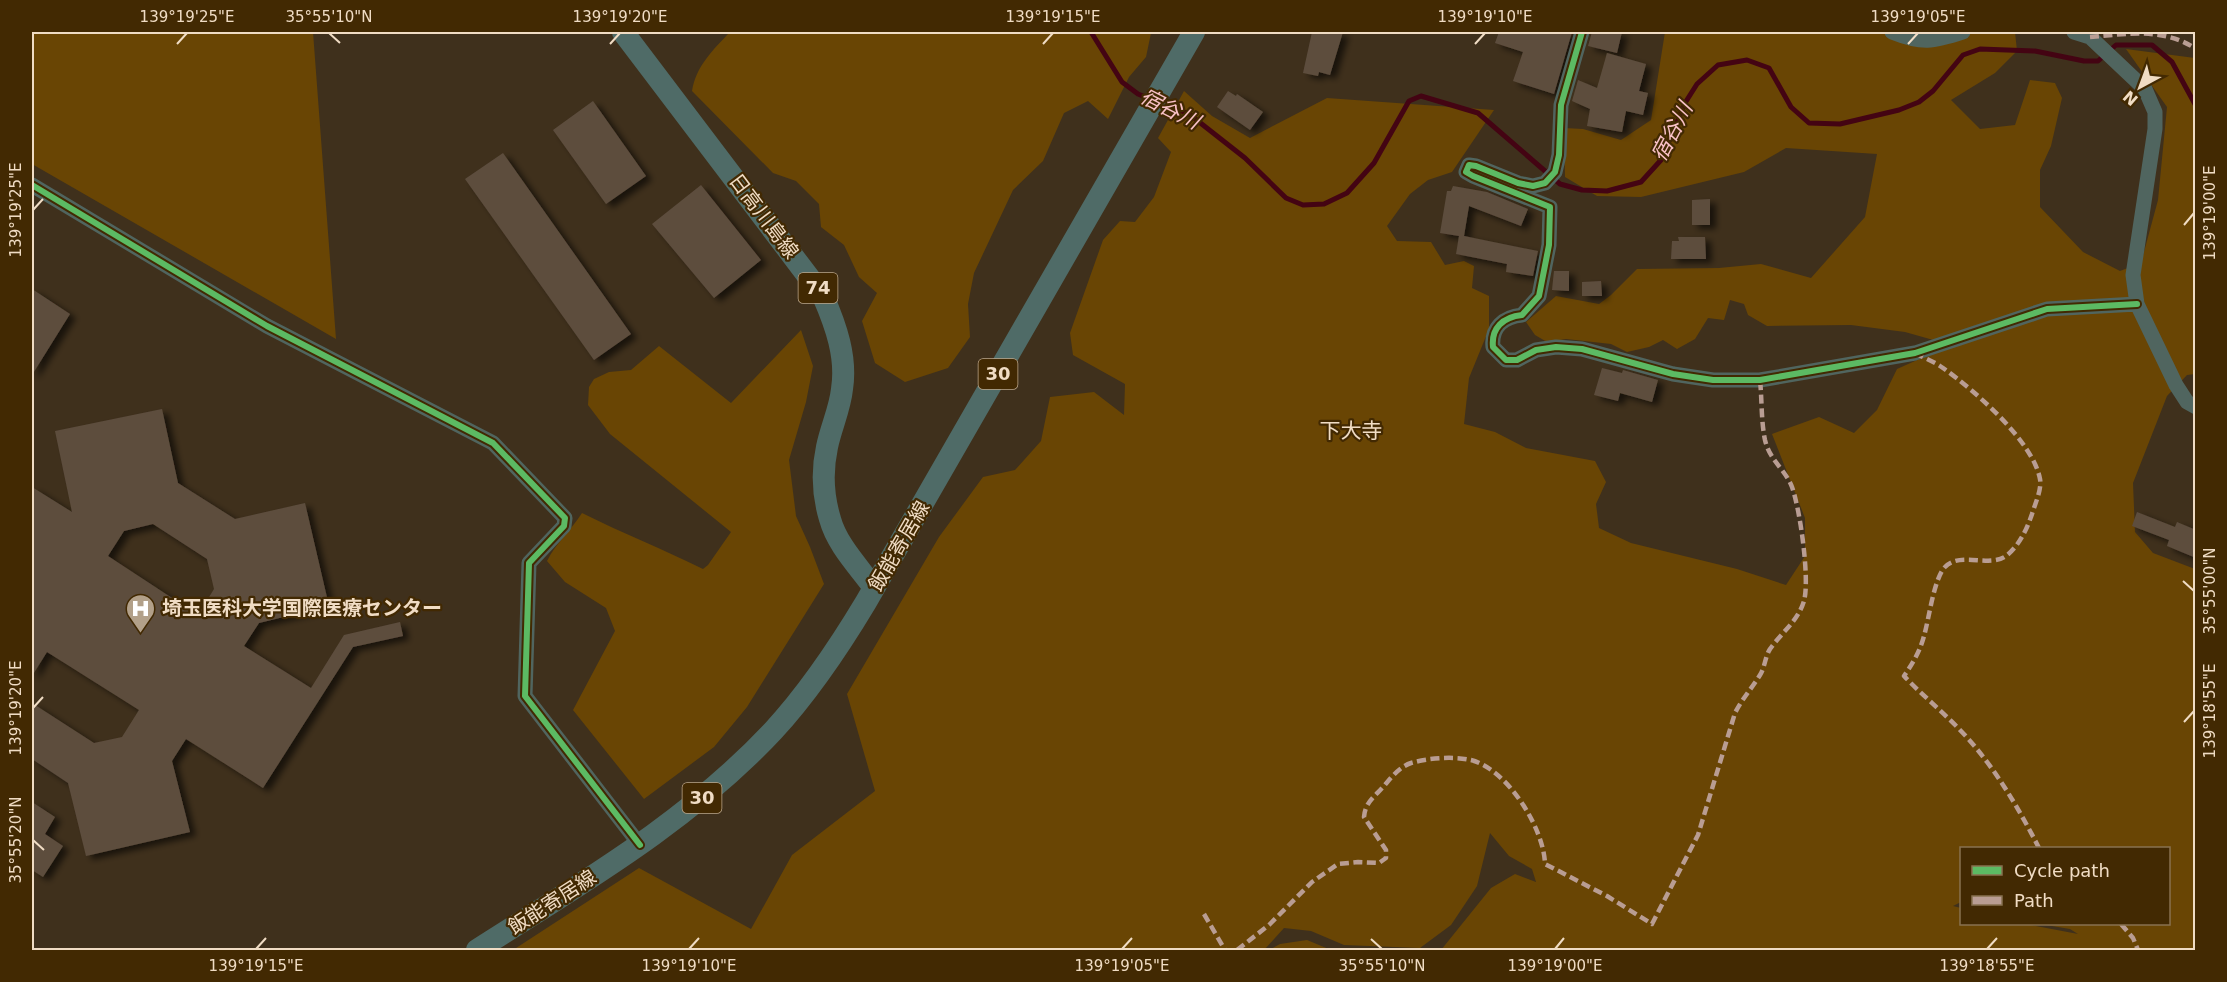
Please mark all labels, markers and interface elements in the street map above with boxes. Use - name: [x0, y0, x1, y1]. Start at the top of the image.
- text: 139°19'25"E: [140, 8, 234, 26]
- text: 35°55'10"N: [285, 8, 373, 26]
- text: 139°19'20"E: [573, 8, 667, 26]
- text: 139°19'15"E: [1006, 8, 1100, 26]
- text: 139°19'10"E: [1438, 8, 1532, 26]
- text: 139°19'05"E: [1871, 8, 1965, 26]
- north arrow: [2110, 57, 2170, 117]
- water label: 宿谷川: [1136, 84, 1205, 135]
- text: N: [2119, 86, 2142, 110]
- water label: 宿谷川: [1647, 97, 1698, 165]
- text: 139°19'25"E: [7, 163, 25, 257]
- text: 139°19'00"E: [2201, 166, 2219, 260]
- street label: 日高川島線: [724, 169, 804, 263]
- road number: 74: [798, 273, 838, 303]
- road number: 30: [978, 359, 1018, 389]
- district label: 下大寺: [1320, 419, 1383, 443]
- street label: 飯能寄居線: [864, 497, 934, 595]
- text: 35°55'00"N: [2201, 547, 2219, 635]
- hospital icon: 埼玉医科大学国際医療センター: [125, 592, 157, 634]
- place label: 埼玉医科大学国際医療センター: [162, 596, 442, 620]
- text: 139°19'20"E: [7, 661, 25, 755]
- text: 139°18'55"E: [2201, 664, 2219, 758]
- road number: 30: [682, 783, 722, 813]
- text: 35°55'20"N: [7, 796, 25, 884]
- legend: [1960, 847, 2170, 925]
- text: Cycle path: [2014, 860, 2110, 881]
- street label: 飯能寄居線: [504, 865, 600, 939]
- text: Path: [2014, 890, 2054, 911]
- text: 139°19'15"E: [209, 957, 303, 975]
- text: 139°19'10"E: [642, 957, 736, 975]
- text: 139°19'05"E: [1075, 957, 1169, 975]
- text: 35°55'10"N: [1338, 957, 1426, 975]
- text: 139°19'00"E: [1508, 957, 1602, 975]
- text: 139°18'55"E: [1940, 957, 2034, 975]

